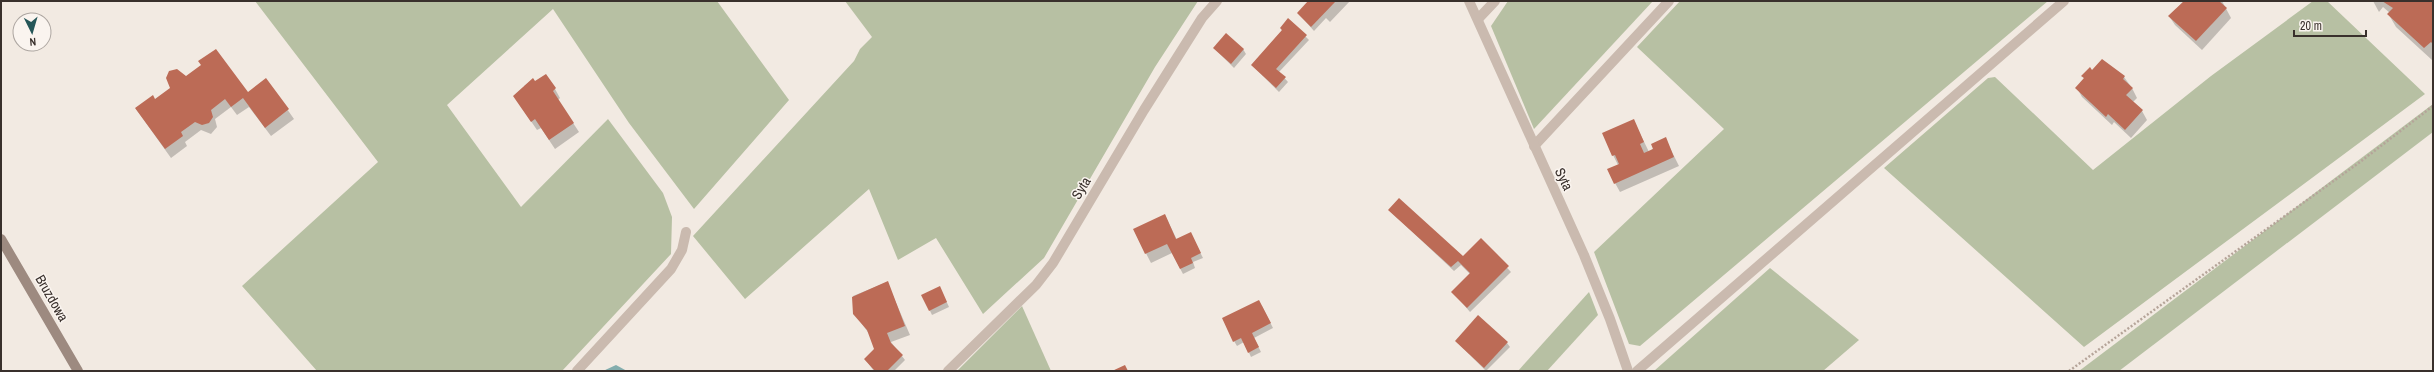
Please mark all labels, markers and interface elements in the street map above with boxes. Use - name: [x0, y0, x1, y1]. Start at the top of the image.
- north arrow: [12, 12, 52, 52]
- scale bar: [2294, 12, 2366, 38]
- text: 20 m: [2300, 18, 2322, 34]
- text: N: [29, 35, 37, 49]
- street label: Syta: [1551, 165, 1577, 194]
- street label: Syta: [1067, 173, 1095, 202]
- street label: Bruzdowa: [31, 271, 73, 325]

